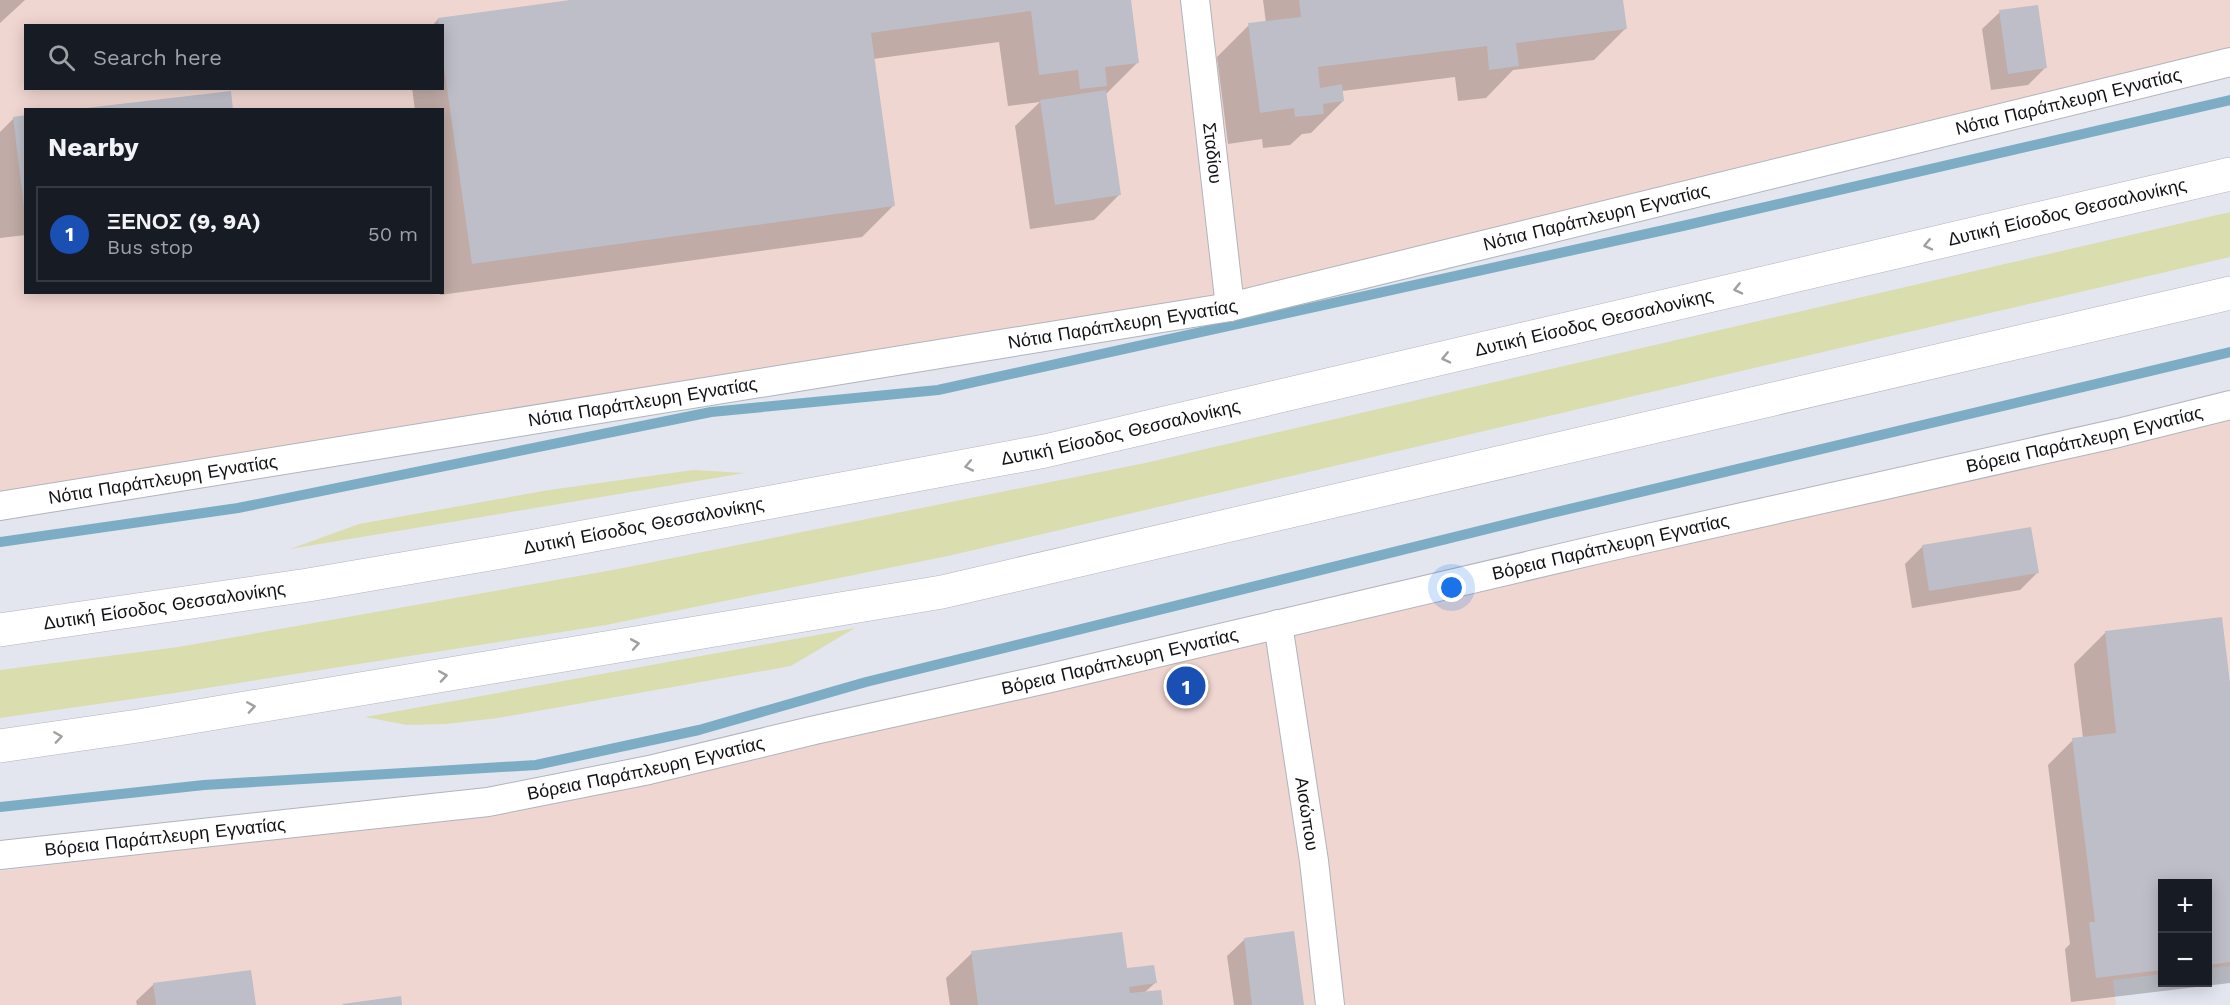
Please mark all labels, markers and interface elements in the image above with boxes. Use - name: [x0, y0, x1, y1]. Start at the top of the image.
- search box: [24, 24, 444, 90]
- icon: search: [45, 41, 78, 74]
- text: Search here: [93, 45, 222, 70]
- street label: Νότια Παράπλευρη Εγνατίας: [1953, 63, 2183, 139]
- street label: Σταδίου: [1199, 121, 1227, 185]
- text: Nearby: [48, 132, 139, 162]
- street label: Δυτική Είσοδος Θεσσαλονίκης: [1946, 173, 2189, 250]
- street label: Νότια Παράπλευρη Εγνατίας: [1481, 179, 1711, 255]
- text: ΞΕΝΟΣ (9, 9Α): [107, 209, 261, 234]
- text: 1: [65, 222, 74, 246]
- text: 50 m: [368, 222, 418, 246]
- text: Bus stop: [107, 235, 193, 259]
- one-way arrow: [1923, 237, 1933, 250]
- one-way arrow: [1733, 282, 1743, 295]
- street label: Δυτική Είσοδος Θεσσαλονίκης: [1472, 284, 1715, 360]
- street label: Νότια Παράπλευρη Εγνατίας: [1006, 295, 1239, 353]
- one-way arrow: [1441, 350, 1451, 363]
- street label: Νότια Παράπλευρη Εγνατίας: [527, 373, 759, 430]
- street label: Δυτική Είσοδος Θεσσαλονίκης: [999, 395, 1242, 469]
- street label: Βόρεια Παράπλευρη Εγνατίας: [1964, 401, 2205, 477]
- street label: Νότια Παράπλευρη Εγνατίας: [47, 450, 279, 508]
- one-way arrow: [964, 459, 974, 472]
- street label: Δυτική Είσοδος Θεσσαλονίκης: [521, 493, 766, 558]
- street label: Βόρεια Παράπλευρη Εγνατίας: [1490, 509, 1731, 584]
- your location: [1437, 573, 1466, 602]
- street label: Δυτική Είσοδος Θεσσαλονίκης: [42, 577, 287, 634]
- street label: Βόρεια Παράπλευρη Εγνατίας: [999, 623, 1240, 699]
- one-way arrow: [631, 638, 640, 650]
- pin: 1: [1166, 664, 1206, 708]
- one-way arrow: [438, 670, 448, 682]
- one-way arrow: [246, 702, 255, 714]
- one-way arrow: [53, 732, 63, 744]
- street label: Βόρεια Παράπλευρη Εγνατίας: [525, 732, 766, 804]
- street label: Αισώπου: [1291, 775, 1323, 852]
- street label: Βόρεια Παράπλευρη Εγνατίας: [44, 813, 287, 860]
- map controls: [2158, 879, 2212, 987]
- button: +: [2158, 879, 2212, 933]
- button: −: [2158, 933, 2212, 987]

